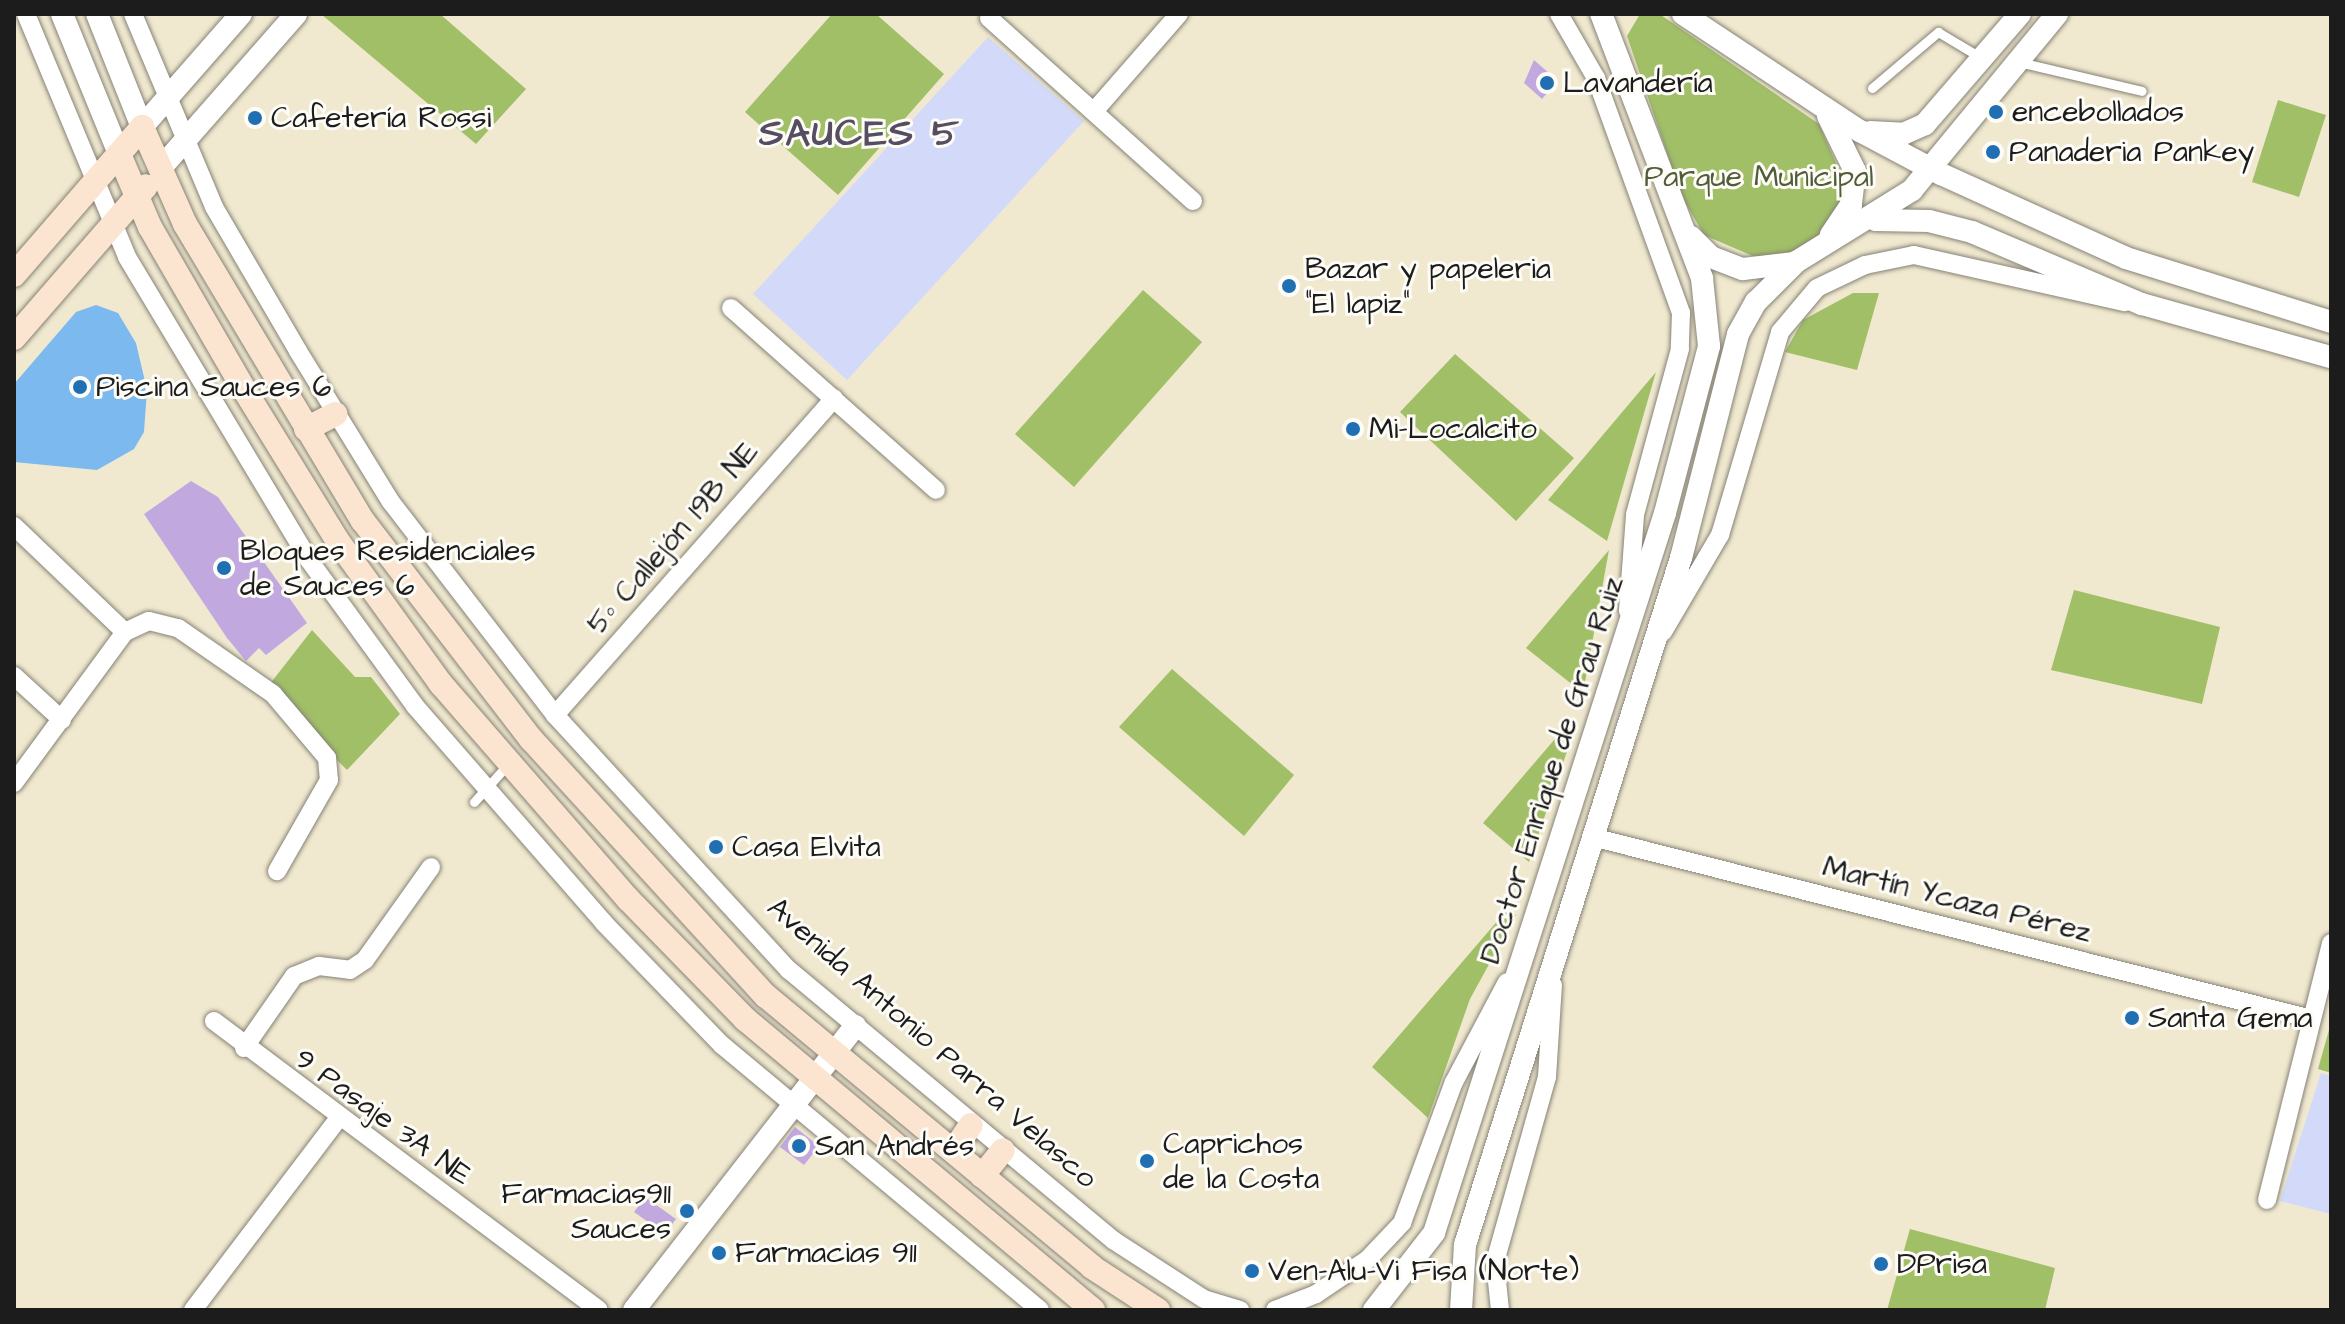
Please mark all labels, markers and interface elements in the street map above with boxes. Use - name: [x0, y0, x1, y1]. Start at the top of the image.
- place label: Lavandería: [1563, 65, 1713, 101]
- marker: Lavandería: [1538, 74, 1556, 92]
- place label: encebollados: [2012, 94, 2184, 130]
- place label: Cafetería Rossi: [271, 100, 491, 136]
- marker: encebollados: [1987, 103, 2005, 121]
- marker: Cafetería Rossi: [246, 109, 264, 127]
- district label: SAUCES 5: [759, 112, 961, 158]
- place label: Panaderia Pankey: [2009, 134, 2254, 170]
- marker: Panaderia Pankey: [1984, 143, 2002, 161]
- park label: Parque Municipal: [1644, 159, 1874, 195]
- place label: Bazar y papeleria "El lapiz": [1305, 251, 1551, 322]
- marker: Bazar y papeleria "El lapiz": [1280, 277, 1298, 295]
- place label: Piscina Sauces 6: [96, 369, 331, 405]
- marker: Piscina Sauces 6: [71, 378, 89, 396]
- place label: Mi-Localcito: [1369, 411, 1537, 447]
- marker: Mi-Localcito: [1344, 420, 1362, 438]
- street label: 5º Callejón 19B NE: [580, 434, 766, 642]
- place label: Bloques Residenciales de Sauces 6: [240, 533, 535, 604]
- marker: Bloques Residenciales de Sauces 6: [215, 559, 233, 577]
- street label: Doctor Enrique de Grau Ruiz: [1472, 572, 1632, 968]
- place label: Casa Elvita: [732, 829, 881, 865]
- marker: Casa Elvita: [707, 838, 725, 856]
- street label: Martín Ycaza Pérez: [1819, 849, 2095, 951]
- street label: Avenida Antonio Parra Velasco: [760, 890, 1104, 1196]
- place label: Santa Gema: [2148, 1000, 2313, 1036]
- marker: Santa Gema: [2123, 1009, 2141, 1027]
- street label: 9 Pasaje 3A NE: [287, 1041, 479, 1193]
- place label: Caprichos de la Costa: [1163, 1126, 1319, 1196]
- place label: San Andrés: [815, 1128, 974, 1164]
- marker: San Andrés: [790, 1137, 808, 1155]
- marker: Caprichos de la Costa: [1138, 1152, 1156, 1170]
- place label: Farmacias911 Sauces: [501, 1176, 671, 1246]
- marker: Farmacias911 Sauces: [678, 1202, 696, 1220]
- place label: Farmacias 911: [735, 1235, 917, 1271]
- marker: Farmacias 911: [710, 1244, 728, 1262]
- place label: DPrisa: [1897, 1246, 1987, 1282]
- place label: Ven-Alu-Vi Fisa (Norte): [1268, 1253, 1579, 1289]
- marker: DPrisa: [1872, 1255, 1890, 1273]
- marker: Ven-Alu-Vi Fisa (Norte): [1243, 1262, 1261, 1280]

